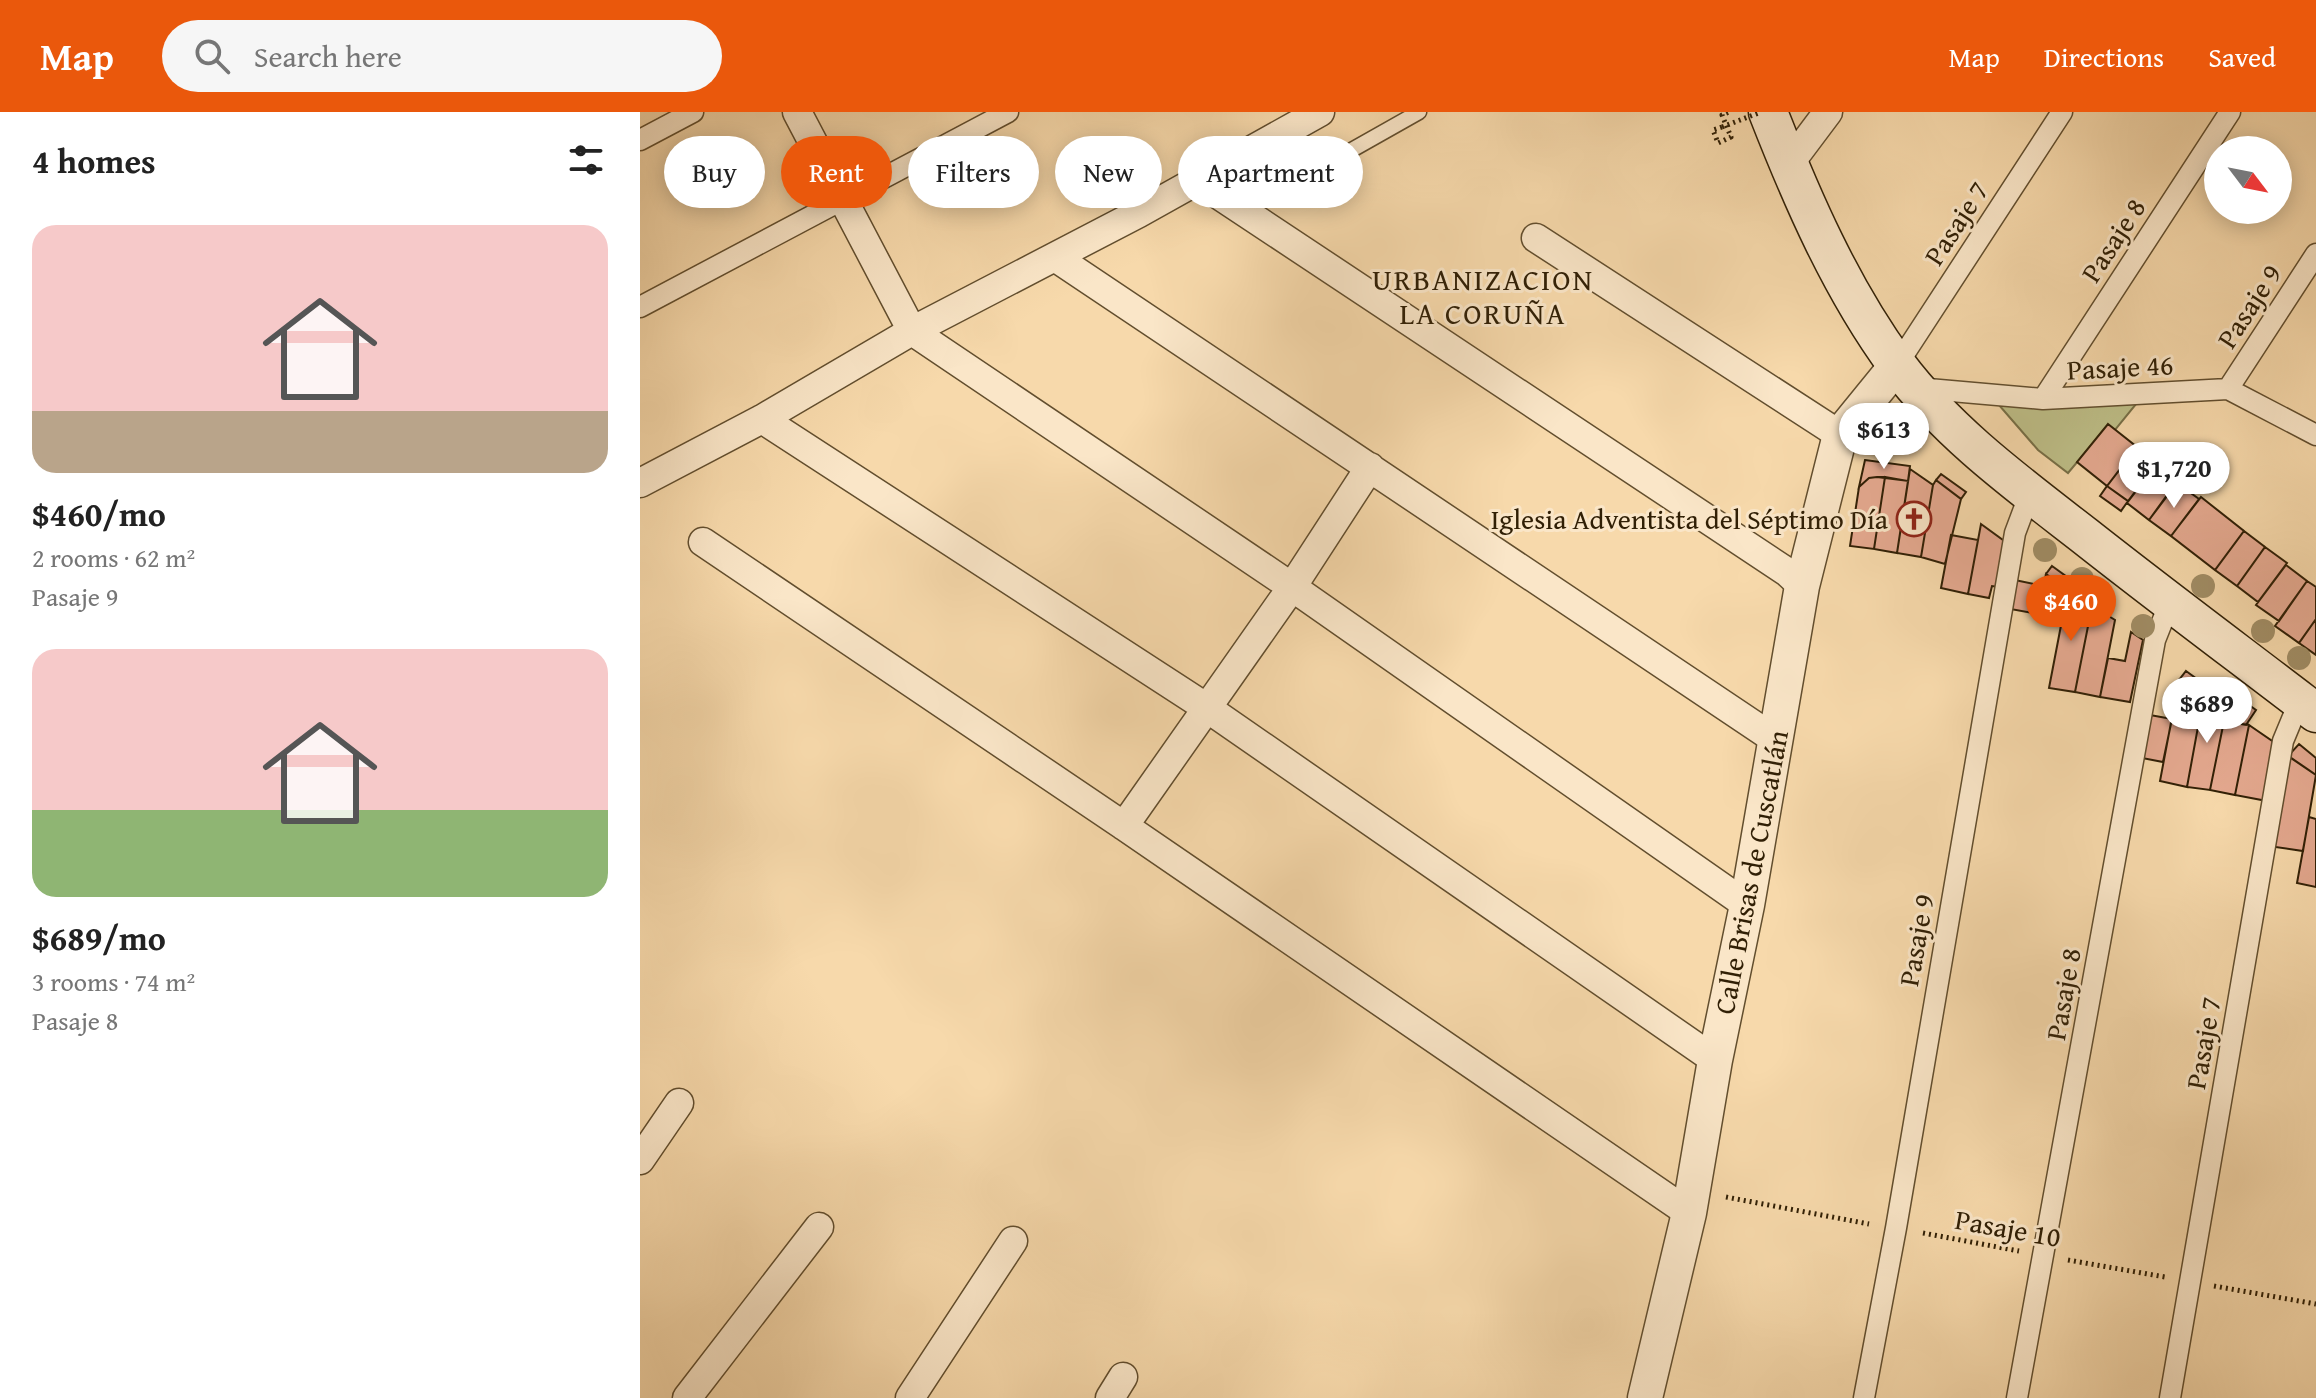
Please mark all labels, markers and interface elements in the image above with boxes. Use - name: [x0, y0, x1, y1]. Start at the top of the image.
- search box: [162, 20, 722, 92]
- text: Map: [40, 28, 114, 84]
- icon: search: [190, 34, 234, 78]
- text: Search here: [254, 34, 402, 78]
- text: Map: [1948, 36, 2000, 77]
- text: Directions: [2044, 36, 2164, 77]
- text: Saved: [2208, 36, 2276, 77]
- text: 4 homes: [32, 136, 156, 185]
- chip: Buy: [664, 136, 765, 208]
- chip: Rent: [781, 136, 892, 208]
- chip: Filters: [908, 136, 1039, 208]
- chip: New: [1055, 136, 1162, 208]
- chip: Apartment: [1178, 136, 1363, 208]
- north arrow: [2204, 136, 2292, 224]
- map controls: [2204, 136, 2292, 224]
- icon: filters: [564, 138, 608, 182]
- street label: Pasaje 7: [1913, 173, 1998, 273]
- street label: Pasaje 8: [2070, 190, 2155, 290]
- street label: Pasaje 9: [2206, 256, 2291, 356]
- district label: URBANIZACION LA CORUÑA: [1372, 257, 1594, 335]
- icon: home: [248, 277, 392, 421]
- street label: Pasaje 46: [2066, 343, 2174, 390]
- pin: $613: [1837, 403, 1931, 471]
- text: $613: [1857, 409, 1911, 448]
- pin: $1,720: [2109, 442, 2239, 510]
- text: $1,720: [2137, 448, 2211, 487]
- text: $460/mo: [32, 489, 166, 538]
- place label: Iglesia Adventista del Séptimo Día: [1491, 498, 1889, 539]
- church icon: Iglesia Adventista del Séptimo Día: [1895, 500, 1933, 538]
- text: 2 rooms · 62 m²: [32, 538, 195, 577]
- pin: $460: [2024, 575, 2118, 643]
- text: Pasaje 9: [32, 577, 118, 616]
- text: $460: [2044, 581, 2098, 620]
- pin: $689: [2160, 677, 2254, 745]
- text: $689: [2180, 683, 2234, 722]
- icon: home: [248, 701, 392, 845]
- street label: Calle Brisas de Cuscatlán: [1703, 726, 1798, 1017]
- street label: Pasaje 9: [1887, 891, 1944, 989]
- text: $689/mo: [32, 913, 166, 962]
- street label: Pasaje 8: [2034, 945, 2091, 1043]
- text: 3 rooms · 74 m²: [32, 962, 195, 1001]
- street label: Pasaje 7: [2174, 994, 2231, 1092]
- text: Pasaje 8: [32, 1001, 118, 1040]
- street label: Pasaje 10: [1952, 1198, 2064, 1257]

